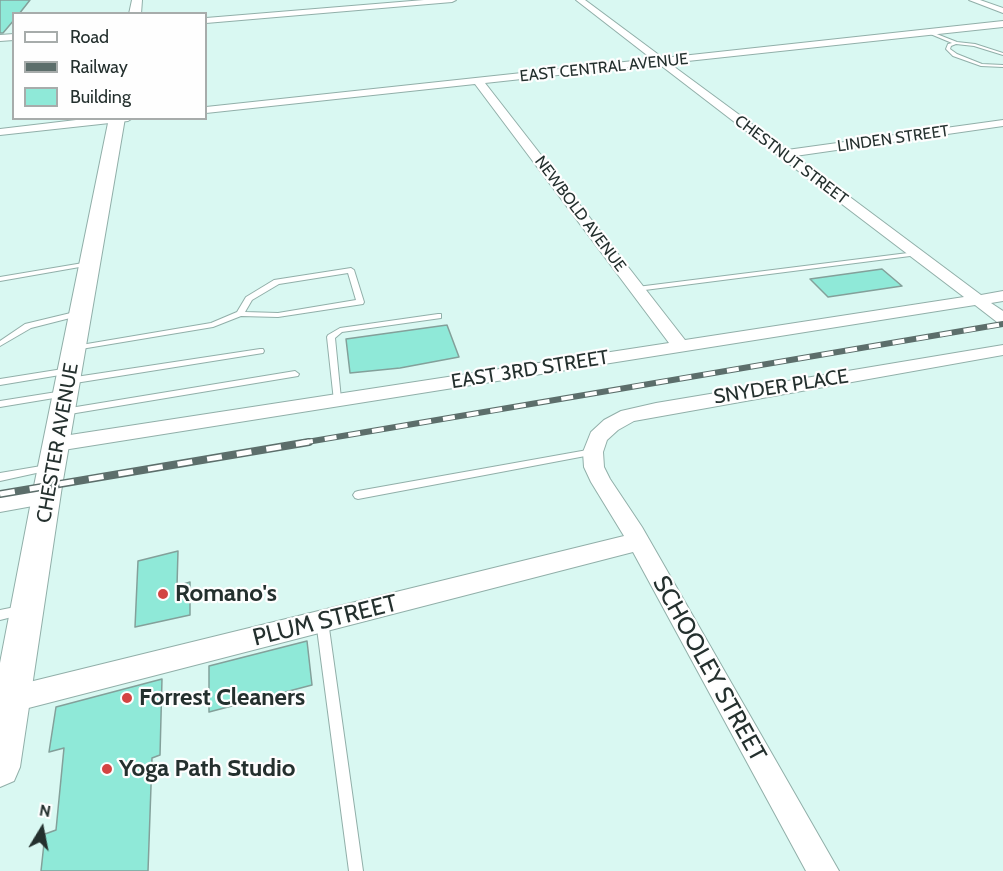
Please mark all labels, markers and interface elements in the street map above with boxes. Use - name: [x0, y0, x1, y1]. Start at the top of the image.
- legend: [12, 12, 207, 120]
- text: Road: [70, 26, 109, 48]
- street label: EAST CENTRAL AVENUE: [519, 50, 689, 86]
- text: Railway: [70, 56, 128, 78]
- text: Building: [70, 86, 131, 108]
- street label: CHESTNUT STREET: [731, 111, 851, 209]
- street label: LINDEN STREET: [836, 122, 950, 156]
- street label: NEWBOLD AVENUE: [530, 152, 630, 276]
- street label: EAST 3RD STREET: [449, 346, 611, 394]
- street label: CHESTER AVENUE: [32, 361, 84, 525]
- street label: SNYDER PLACE: [712, 364, 850, 410]
- street label: SCHOOLEY STREET: [646, 571, 772, 767]
- place label: Romano's: [175, 580, 277, 608]
- marker: Romano's: [156, 587, 170, 601]
- street label: PLUM STREET: [250, 589, 400, 653]
- place label: Forrest Cleaners: [139, 684, 305, 712]
- marker: Forrest Cleaners: [120, 691, 134, 705]
- place label: Yoga Path Studio: [119, 755, 295, 783]
- marker: Yoga Path Studio: [100, 762, 114, 776]
- north arrow: [12, 799, 72, 859]
- text: N: [38, 800, 52, 821]

